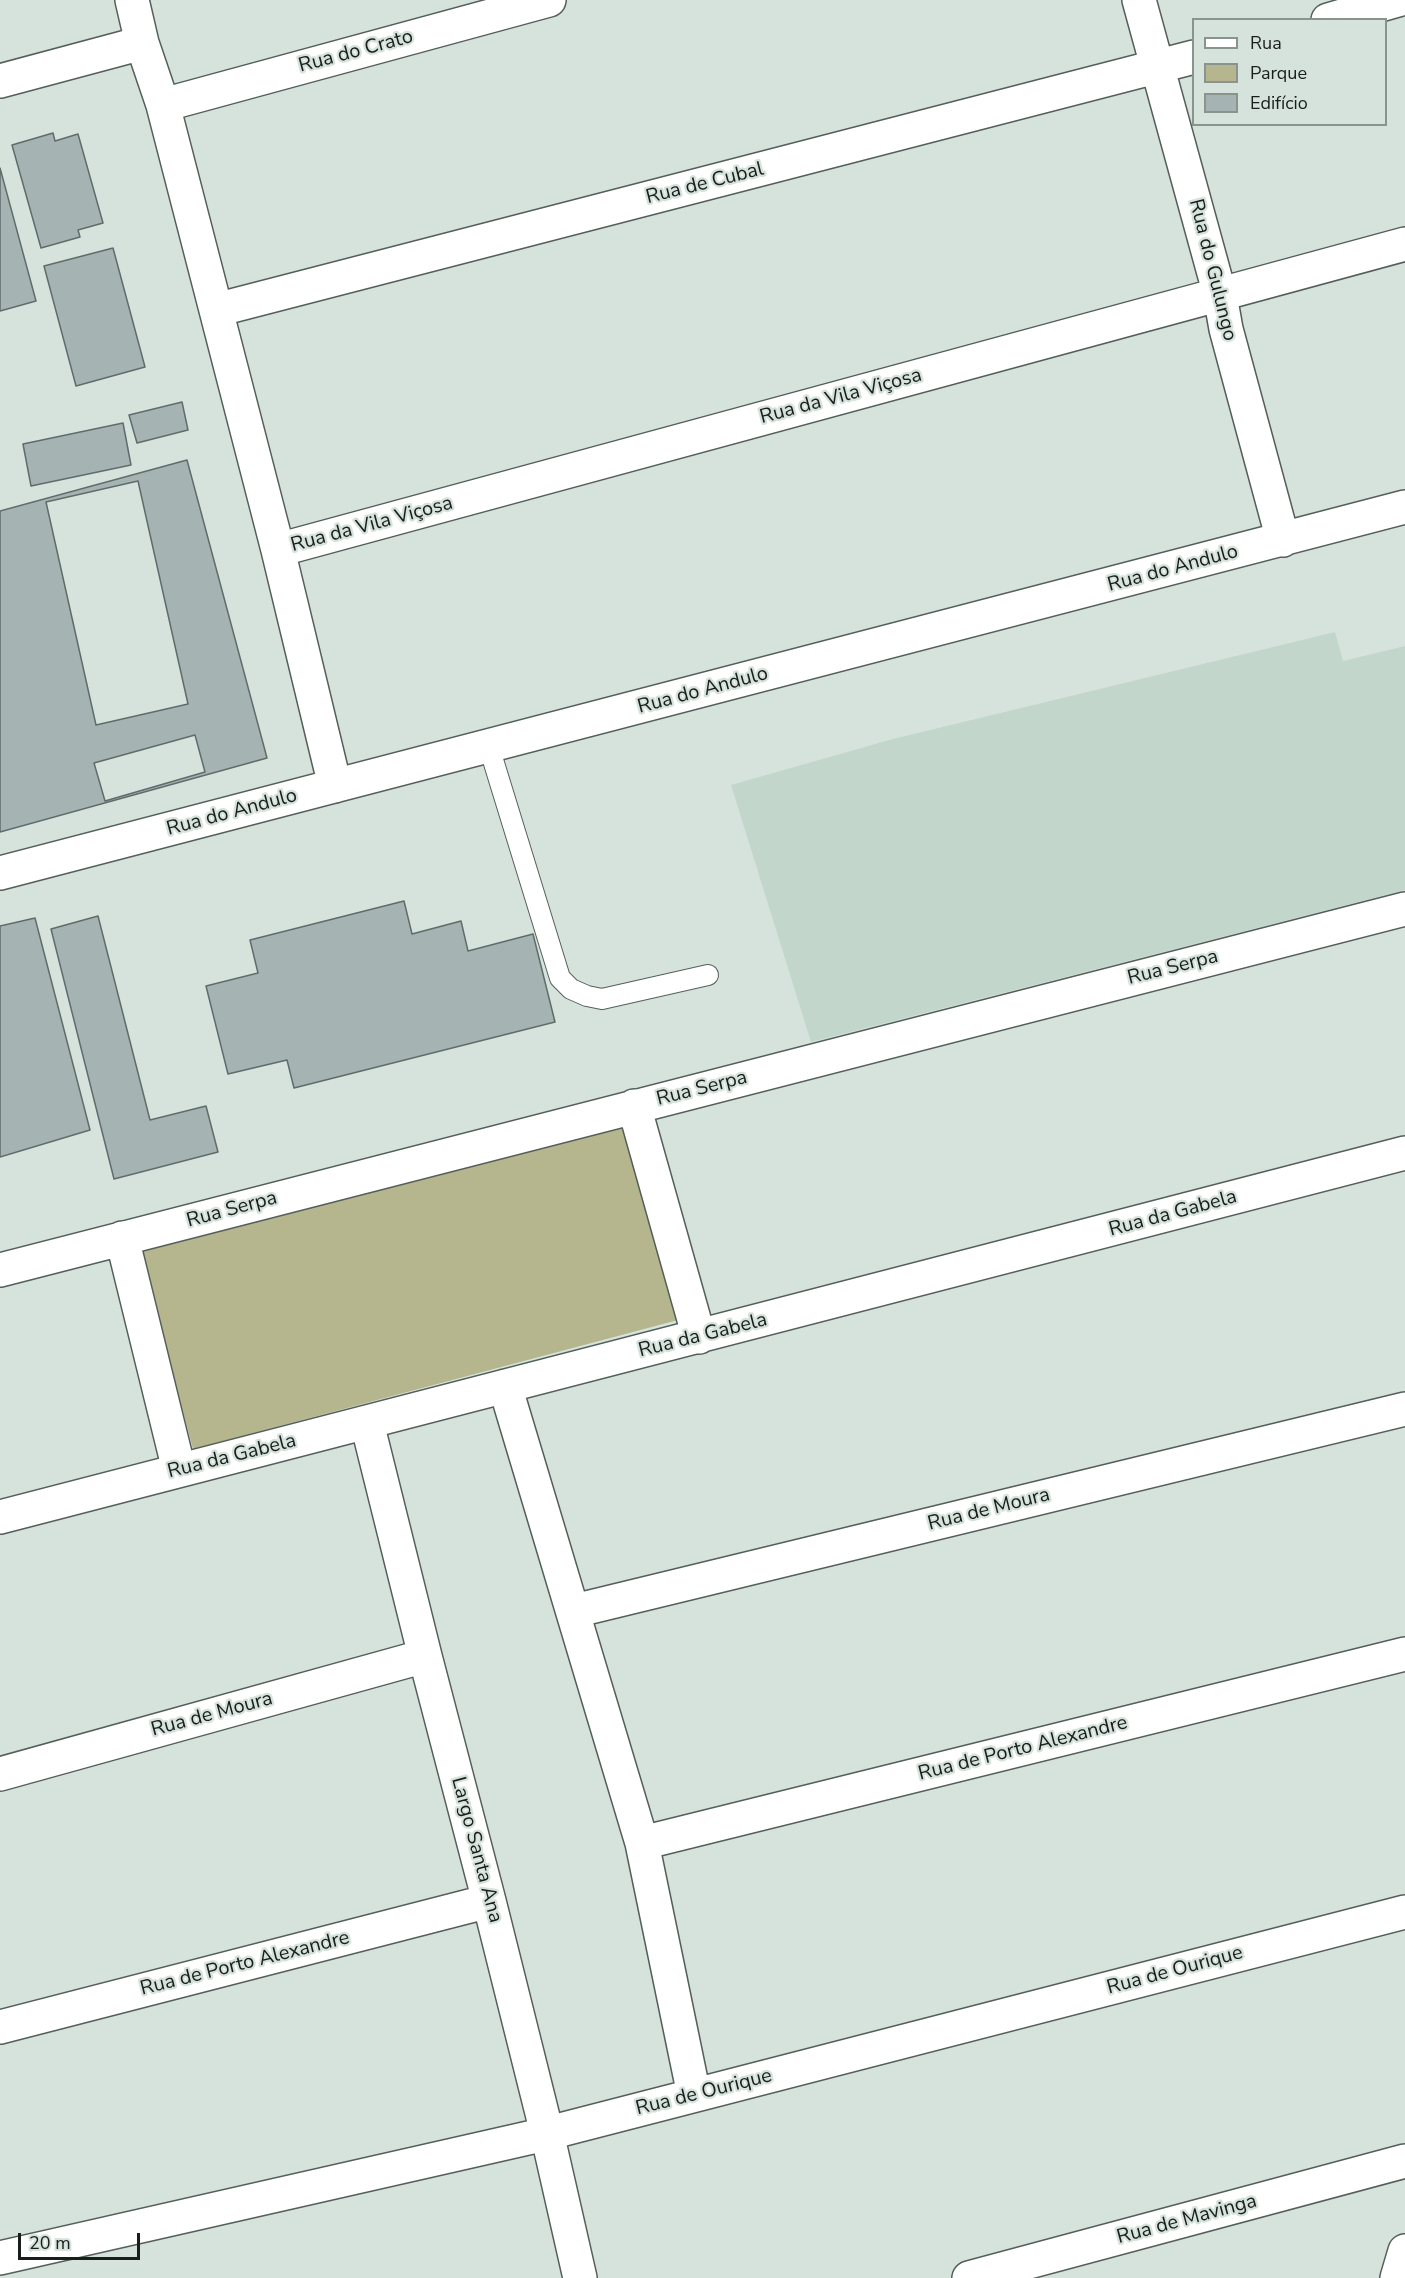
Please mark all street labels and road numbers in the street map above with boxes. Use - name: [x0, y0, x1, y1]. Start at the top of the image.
- street label: Rua do Crato: [296, 25, 416, 79]
- street label: Rua de Cubal: [644, 158, 766, 210]
- street label: Rua do Gulungo: [1183, 197, 1241, 343]
- street label: Rua da Vila Viçosa: [757, 364, 925, 430]
- street label: Rua da Vila Viçosa: [288, 492, 456, 558]
- street label: Rua do Andulo: [1105, 540, 1241, 598]
- street label: Rua do Andulo: [635, 662, 771, 720]
- street label: Rua do Andulo: [164, 784, 300, 842]
- street label: Rua Serpa: [1125, 945, 1221, 991]
- street label: Rua Serpa: [654, 1066, 750, 1112]
- street label: Rua da Gabela: [1106, 1185, 1240, 1243]
- street label: Rua Serpa: [184, 1186, 280, 1234]
- street label: Rua da Gabela: [636, 1308, 770, 1364]
- street label: Rua da Gabela: [165, 1429, 299, 1485]
- street label: Rua de Moura: [926, 1483, 1052, 1537]
- street label: Rua de Moura: [149, 1687, 275, 1743]
- street label: Rua de Porto Alexandre: [916, 1711, 1130, 1787]
- street label: Largo Santa Ana: [445, 1774, 507, 1926]
- street label: Rua de Porto Alexandre: [138, 1926, 352, 2002]
- street label: Rua de Ourique: [1104, 1941, 1246, 2001]
- street label: Rua de Ourique: [633, 2064, 775, 2122]
- street label: Rua de Mavinga: [1114, 2190, 1260, 2250]

